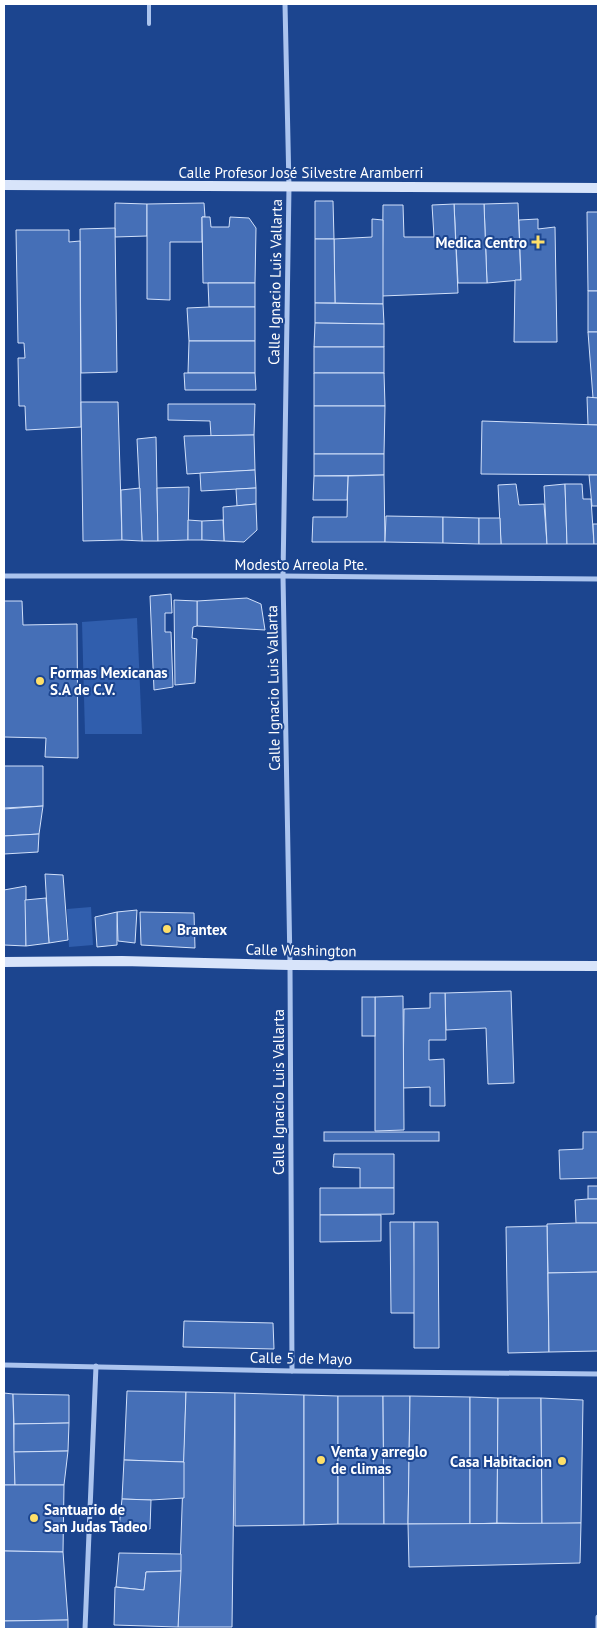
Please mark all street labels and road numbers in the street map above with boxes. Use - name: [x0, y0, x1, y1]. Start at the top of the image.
- street label: Calle Profesor José Silvestre Aramberri: [178, 163, 424, 182]
- street label: Calle Ignacio Luis Vallarta: [264, 199, 286, 365]
- street label: Modesto Arreola Pte.: [235, 555, 367, 574]
- street label: Calle Ignacio Luis Vallarta: [262, 605, 284, 771]
- street label: Calle Washington: [245, 940, 357, 960]
- street label: Calle Ignacio Luis Vallarta: [269, 1009, 288, 1175]
- street label: Calle 5 de Mayo: [250, 1348, 352, 1368]

